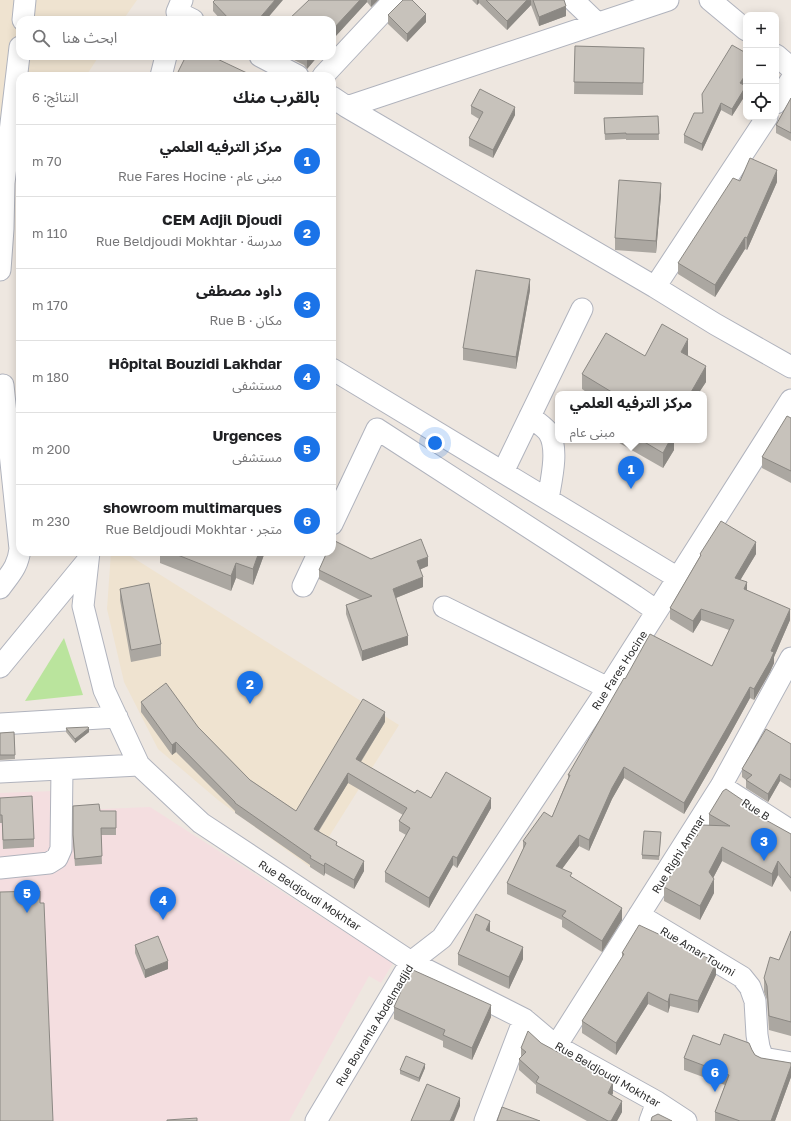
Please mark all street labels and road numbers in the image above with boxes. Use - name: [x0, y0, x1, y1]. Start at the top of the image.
- street label: Rue Fares Hocine: [589, 628, 649, 712]
- street label: Rue B: [740, 795, 772, 823]
- street label: Rue Righi Ammar: [649, 812, 708, 896]
- street label: Rue Beldjoudi Mokhtar: [256, 857, 364, 933]
- street label: Rue Amar Toumi: [658, 923, 738, 979]
- street label: Rue Bourahla Abdelmadjid: [333, 962, 415, 1088]
- street label: Rue Beldjoudi Mokhtar: [553, 1038, 664, 1110]

